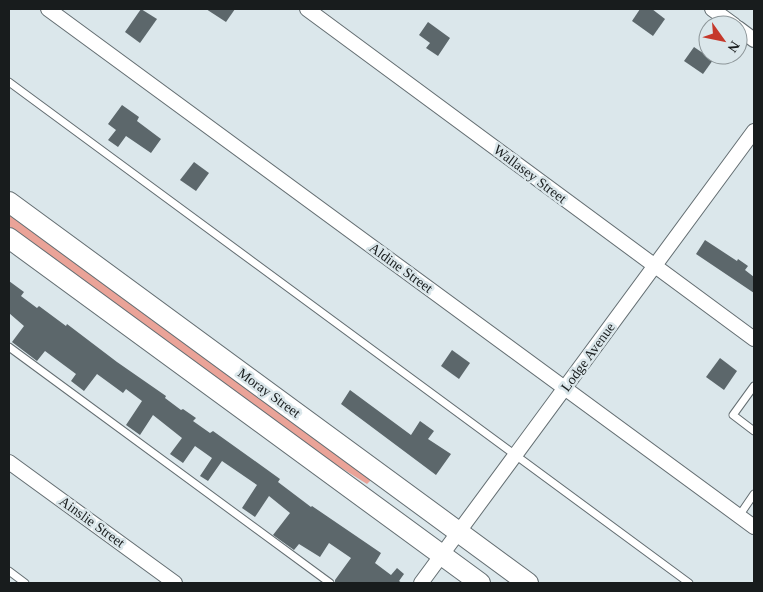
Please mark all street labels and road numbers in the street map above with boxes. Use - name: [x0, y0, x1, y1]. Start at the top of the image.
- street label: Wallasey Street: [491, 142, 569, 206]
- street label: Aldine Street: [367, 240, 436, 296]
- street label: Lodge Avenue: [558, 320, 618, 394]
- street label: Moray Street: [235, 365, 303, 421]
- street label: Ainslie Street: [57, 493, 127, 551]

